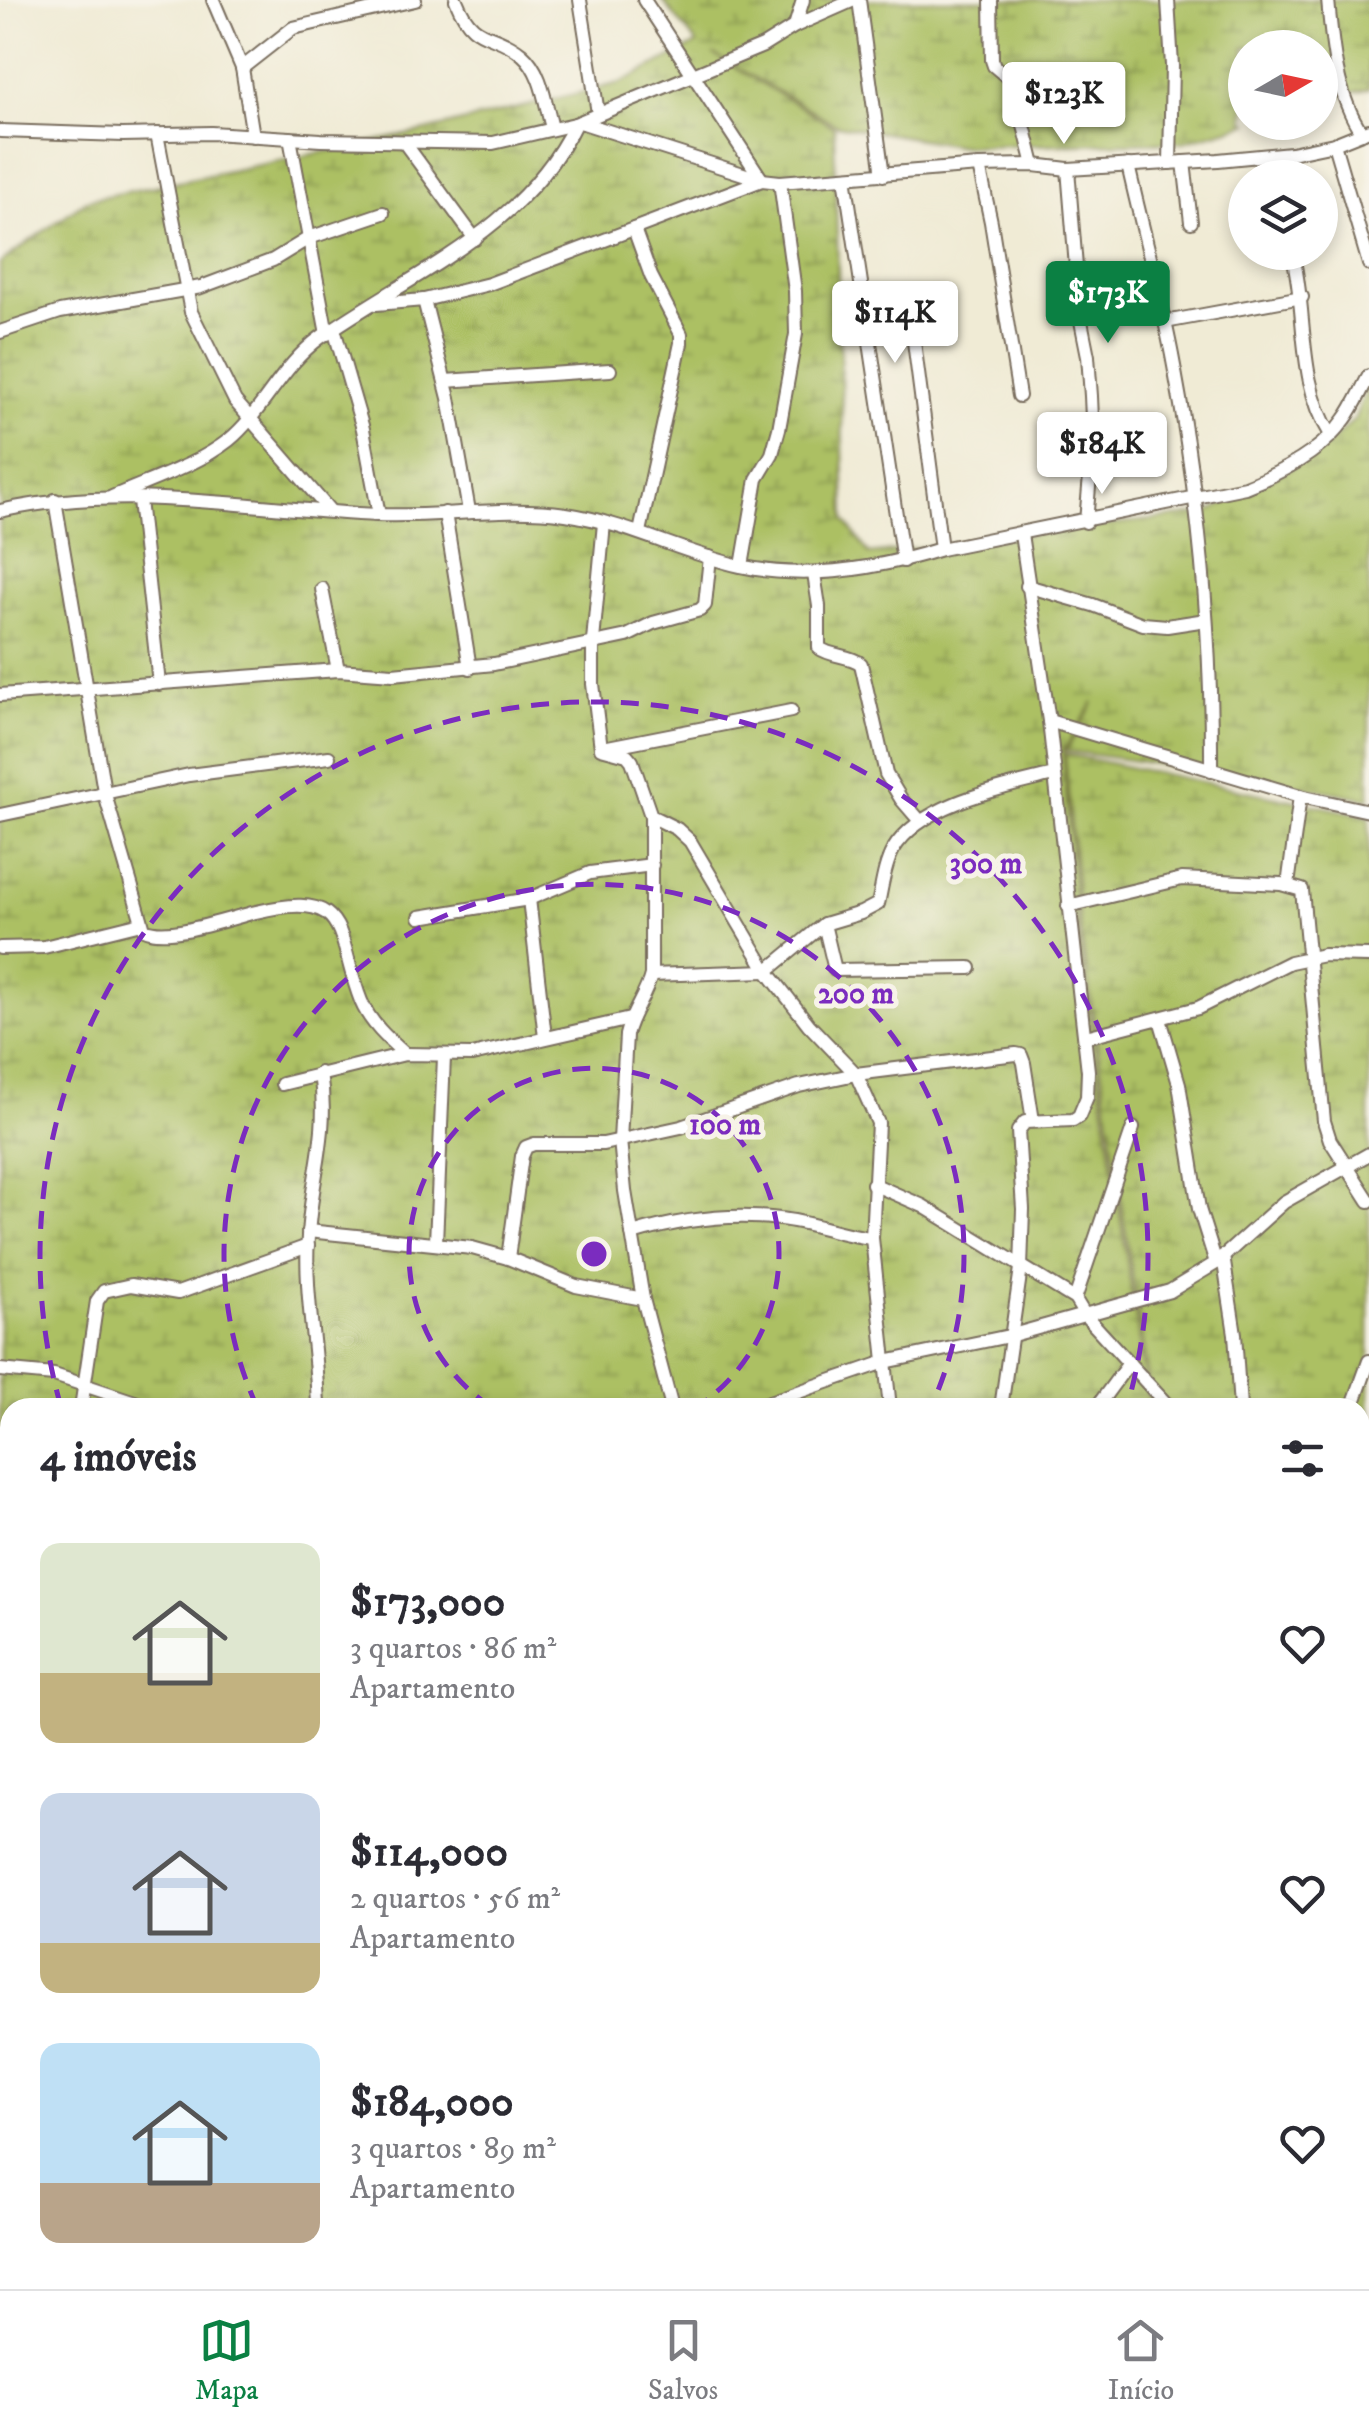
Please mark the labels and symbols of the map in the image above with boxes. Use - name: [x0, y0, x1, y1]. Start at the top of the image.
- north arrow: [1228, 30, 1338, 140]
- pin: $123K: [994, 62, 1134, 147]
- pin: $173K: [1038, 261, 1178, 346]
- pin: $114K: [825, 281, 965, 366]
- pin: $184K: [1032, 412, 1172, 497]
- text: 300 m: [950, 846, 1023, 883]
- text: 200 m: [818, 976, 894, 1013]
- text: 100 m: [689, 1107, 762, 1144]
- centre of rings: [576, 1236, 612, 1272]

